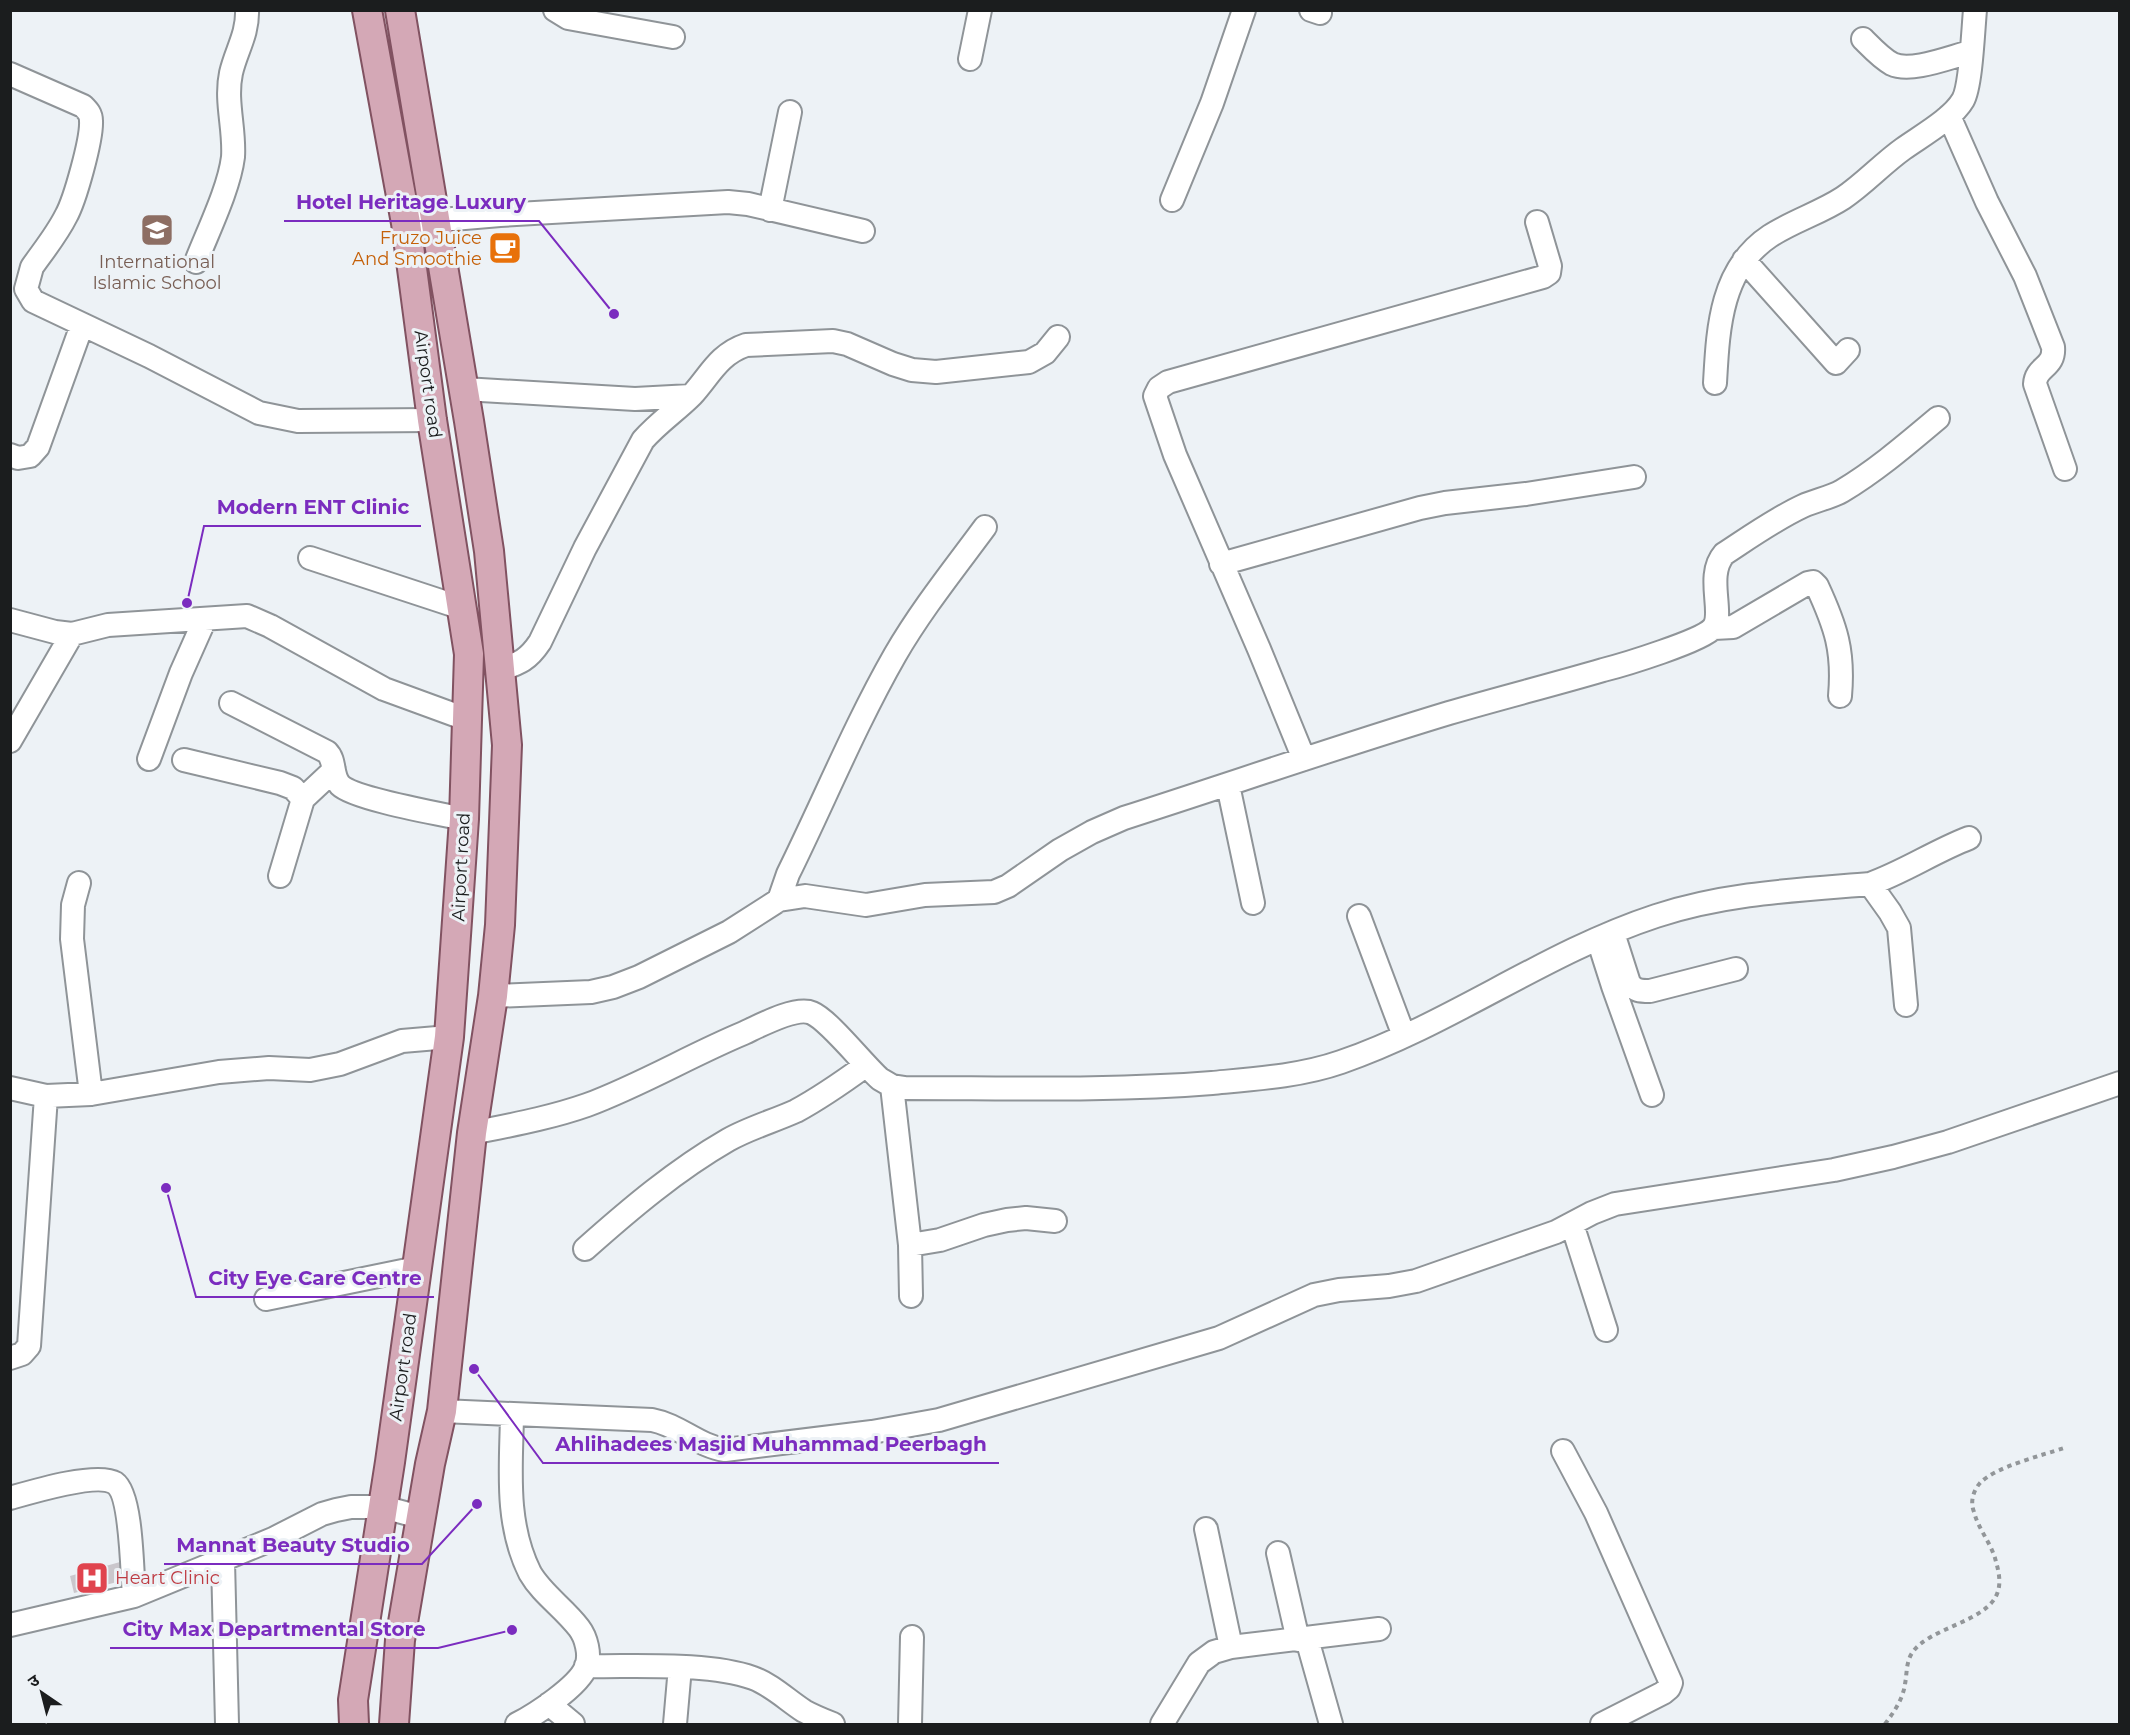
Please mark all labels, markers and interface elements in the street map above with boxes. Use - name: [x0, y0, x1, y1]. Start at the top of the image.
- callout: Hotel Heritage Luxury: [284, 183, 539, 221]
- text: Hotel Heritage Luxury: [296, 190, 527, 214]
- school or university icon: International Islamic School: [139, 212, 175, 248]
- place label: Fruzo Juice And Smoothie: [352, 227, 482, 270]
- cafe icon: Fruzo Juice And Smoothie: [487, 230, 523, 266]
- place label: International Islamic School: [92, 251, 222, 294]
- street label: Airport road: [410, 329, 446, 439]
- callout: Modern ENT Clinic: [204, 488, 421, 526]
- text: Modern ENT Clinic: [217, 495, 409, 519]
- street label: Airport road: [447, 812, 475, 922]
- callout: City Eye Care Centre: [196, 1259, 434, 1297]
- text: City Eye Care Centre: [208, 1266, 422, 1290]
- street label: Airport road: [385, 1312, 421, 1422]
- callout: Ahlihadees Masjid Muhammad Peerbagh: [543, 1425, 999, 1463]
- text: Ahlihadees Masjid Muhammad Peerbagh: [554, 1432, 987, 1456]
- callout: Mannat Beauty Studio: [164, 1526, 422, 1564]
- text: Mannat Beauty Studio: [176, 1533, 410, 1557]
- hospital icon: Heart Clinic: [74, 1560, 110, 1596]
- place label: Heart Clinic: [115, 1567, 220, 1589]
- callout: City Max Departmental Store: [110, 1610, 438, 1648]
- text: City Max Departmental Store: [122, 1617, 426, 1641]
- north arrow: [12, 1663, 72, 1723]
- text: उ: [24, 1670, 43, 1692]

